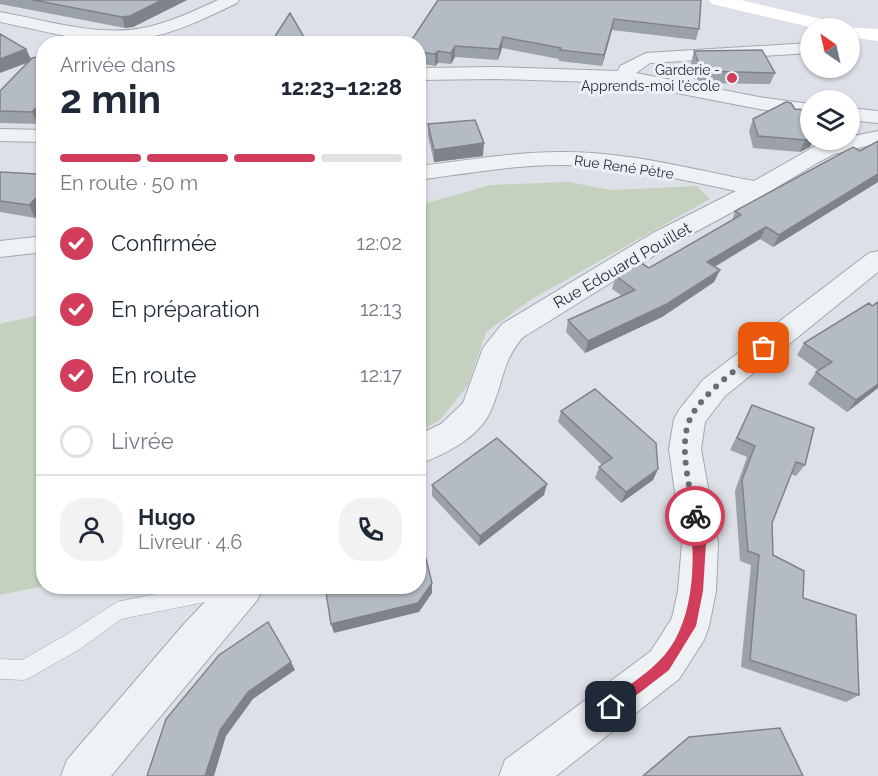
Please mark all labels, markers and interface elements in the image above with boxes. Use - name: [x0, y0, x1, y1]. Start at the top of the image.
- north arrow: [800, 18, 860, 78]
- map controls: [800, 18, 860, 150]
- text: Arrivée dans: [60, 53, 175, 77]
- place label: Garderie - Apprends-moi l'école: [581, 62, 720, 94]
- marker: Garderie - Apprends-moi l'école: [725, 71, 739, 85]
- text: 12:23–12:28: [281, 74, 402, 100]
- text: 2 min: [60, 76, 161, 122]
- button: layers: [800, 90, 860, 150]
- street label: Rue René Pètre: [573, 152, 675, 182]
- text: En route · 50 m: [60, 171, 198, 195]
- street label: Rue Edouard Pouillet: [550, 218, 695, 313]
- icon: check: [60, 227, 93, 260]
- text: Confirmée: [111, 230, 217, 256]
- text: 12:02: [357, 231, 402, 255]
- icon: check: [60, 293, 93, 326]
- text: En préparation: [111, 296, 260, 322]
- text: 12:13: [360, 297, 402, 321]
- pin: [738, 322, 789, 373]
- icon: bag: [747, 331, 780, 364]
- icon: check: [60, 359, 93, 392]
- text: En route: [111, 362, 196, 388]
- text: 12:17: [360, 363, 402, 387]
- text: Livrée: [111, 428, 174, 454]
- courier: [665, 486, 725, 546]
- button: person: [60, 498, 123, 561]
- button: phone: [339, 498, 402, 561]
- icon: bike: [679, 500, 712, 533]
- text: Hugo: [138, 504, 195, 530]
- text: Livreur · 4.6: [138, 530, 242, 554]
- pin: [585, 681, 636, 732]
- icon: home: [594, 690, 627, 723]

